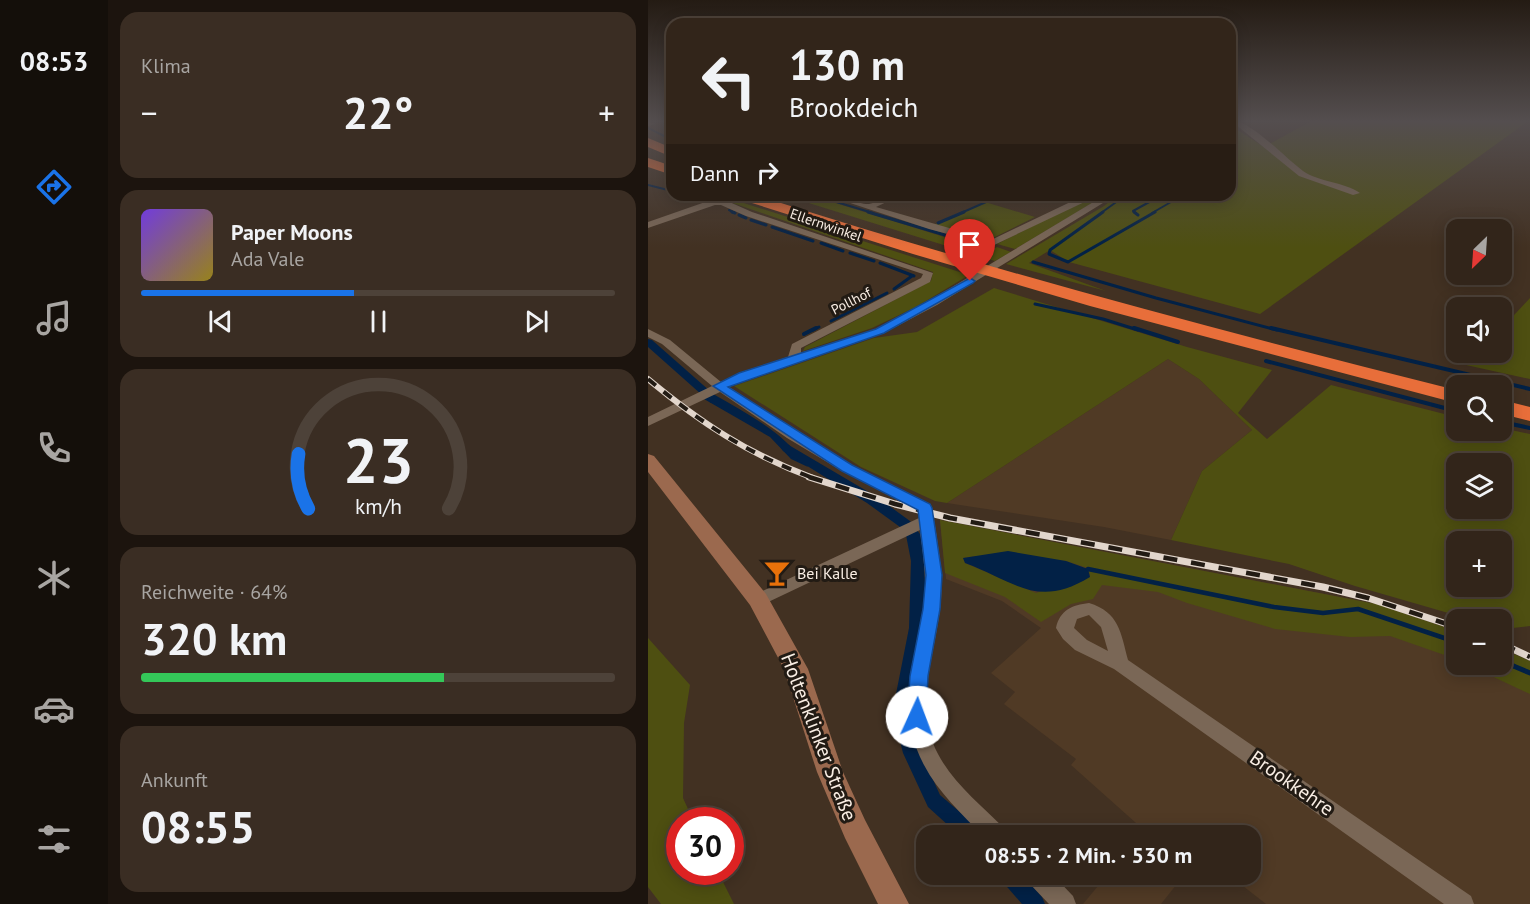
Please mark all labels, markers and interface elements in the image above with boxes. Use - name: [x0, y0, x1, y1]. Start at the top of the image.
- text: 130 m: [789, 37, 905, 92]
- icon: left: [690, 42, 768, 120]
- text: 08:53: [20, 44, 88, 78]
- text: Klima: [141, 53, 191, 79]
- text: 22°: [343, 83, 413, 141]
- text: Brookdeich: [789, 90, 918, 124]
- text: −: [141, 91, 158, 134]
- text: +: [598, 91, 615, 134]
- icon: right: [751, 156, 784, 189]
- text: Dann: [690, 159, 739, 187]
- icon: directions: [33, 166, 75, 208]
- street label: Ellernwinkel: [788, 204, 864, 246]
- text: Paper Moons: [231, 218, 353, 246]
- pin: [944, 219, 995, 281]
- north arrow: [1446, 219, 1512, 285]
- map controls: [1446, 219, 1512, 675]
- icon: arrive: [953, 228, 986, 261]
- text: Ada Vale: [231, 246, 304, 272]
- street label: Pollhof: [828, 283, 874, 319]
- icon: music: [33, 297, 75, 339]
- button: sound: [1446, 297, 1512, 363]
- icon: previous: [204, 305, 237, 338]
- icon: pause: [362, 305, 395, 338]
- icon: next: [520, 305, 553, 338]
- button: search: [1446, 375, 1512, 441]
- text: 23: [343, 419, 413, 500]
- icon: phone: [33, 427, 75, 469]
- button: layers: [1446, 453, 1512, 519]
- text: km/h: [354, 492, 401, 520]
- button: +: [1446, 531, 1512, 597]
- icon: climate: [33, 557, 75, 599]
- bar icon: Bei Kalle: [762, 558, 792, 588]
- place label: Bei Kalle: [797, 563, 858, 583]
- text: Reichweite · 64%: [141, 579, 287, 605]
- text: 320 km: [141, 609, 287, 667]
- button: −: [1446, 609, 1512, 675]
- street label: Holtenklinker Straße: [775, 650, 863, 824]
- position arrow: [885, 685, 949, 749]
- icon: car: [33, 688, 75, 730]
- street label: Brookkehre: [1245, 745, 1339, 821]
- text: Ankunft: [141, 767, 208, 793]
- text: 08:55: [141, 797, 255, 855]
- speed limit sign: 30: [666, 807, 744, 885]
- icon: filters: [33, 818, 75, 860]
- text: 08:55 · 2 Min. · 530 m: [985, 841, 1192, 869]

